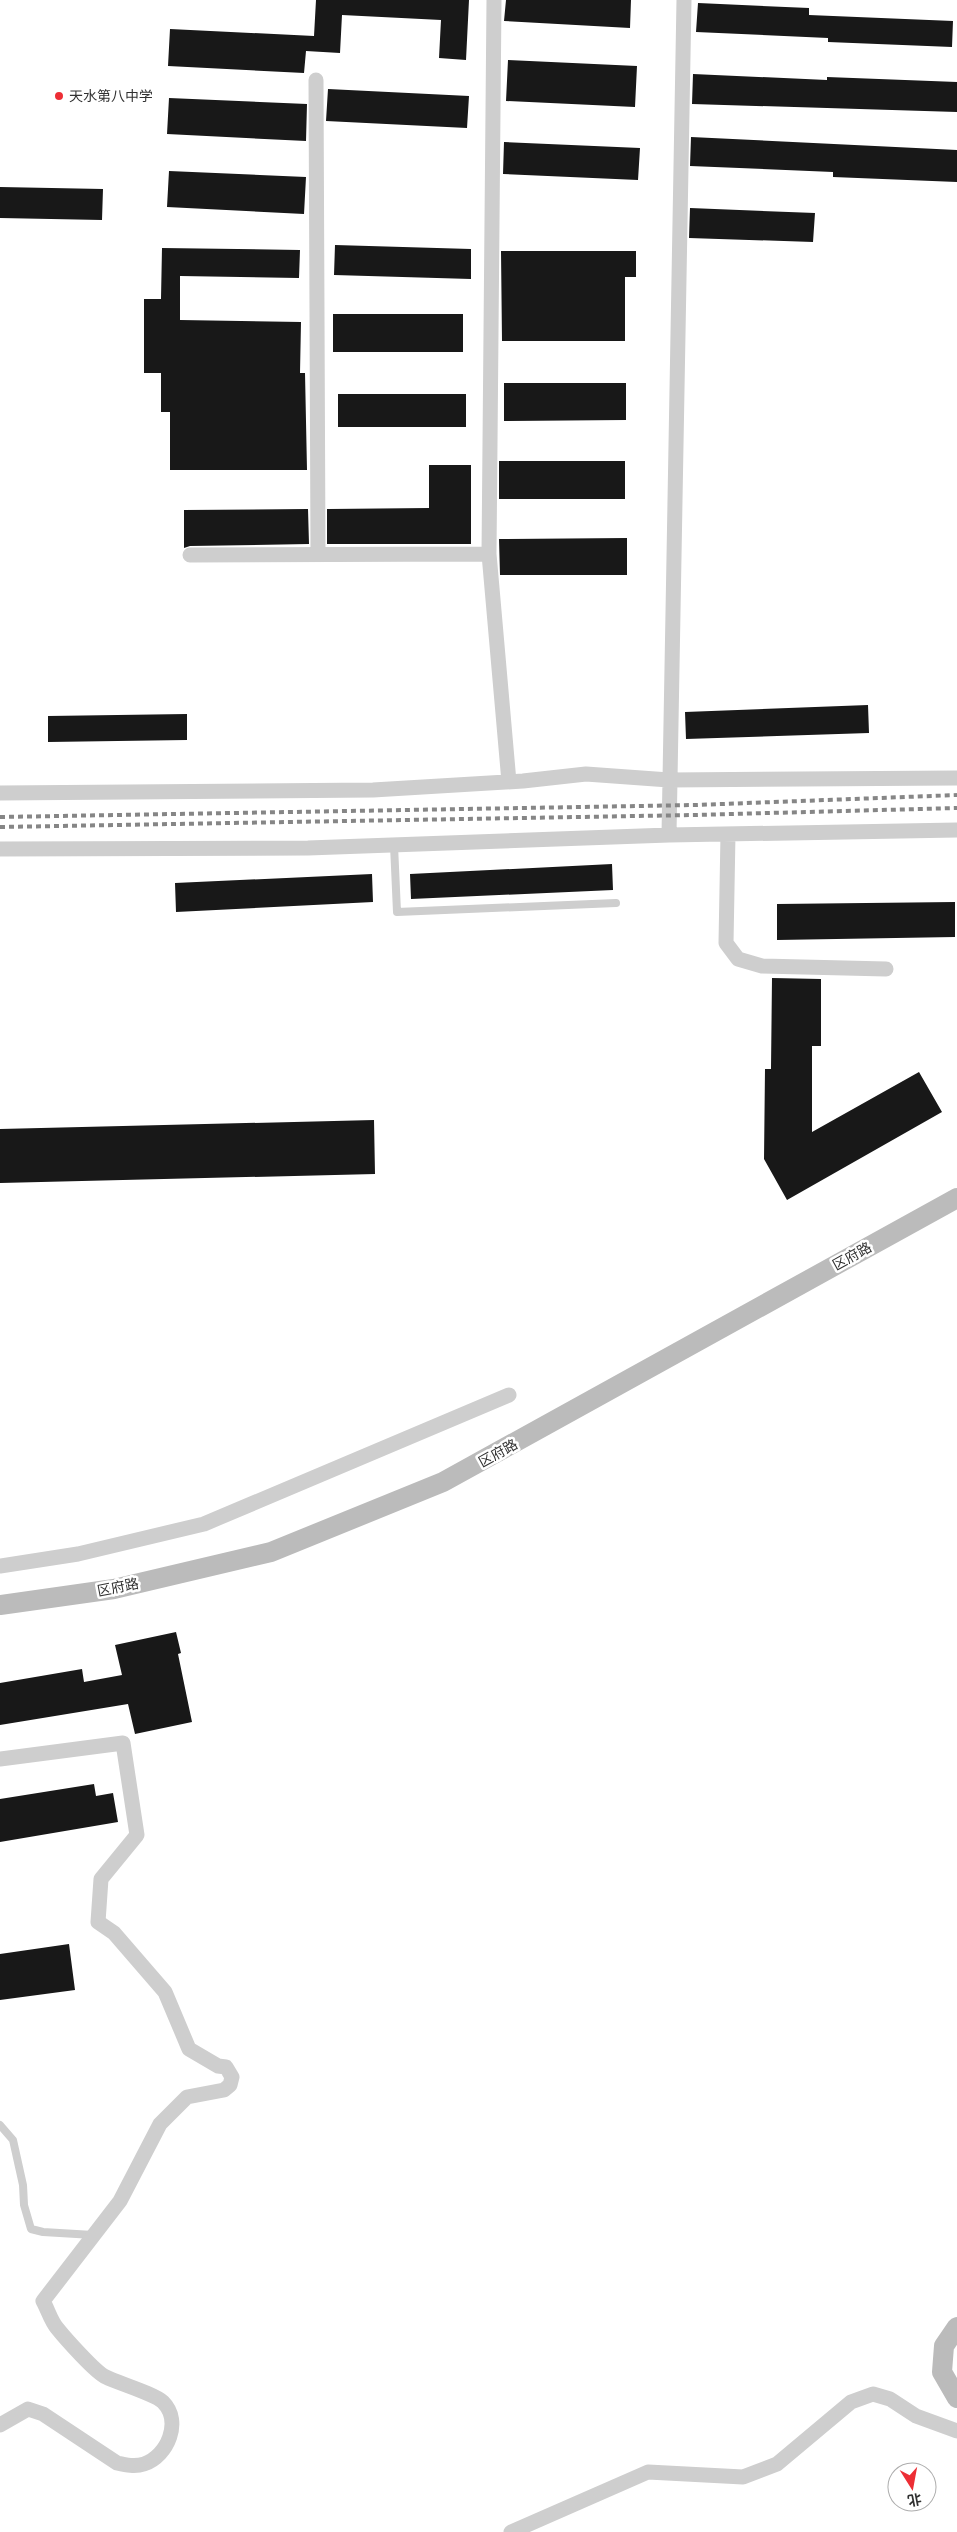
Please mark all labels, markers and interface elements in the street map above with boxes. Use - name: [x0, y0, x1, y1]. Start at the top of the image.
- place label: 天水第八中学: [69, 88, 153, 104]
- marker: 天水第八中学: [53, 90, 65, 102]
- street label: 区府路: [830, 1239, 874, 1273]
- street label: 区府路: [476, 1436, 520, 1470]
- street label: 区府路: [96, 1575, 140, 1599]
- north arrow: [887, 2462, 937, 2512]
- text: 北: [906, 2491, 923, 2509]

